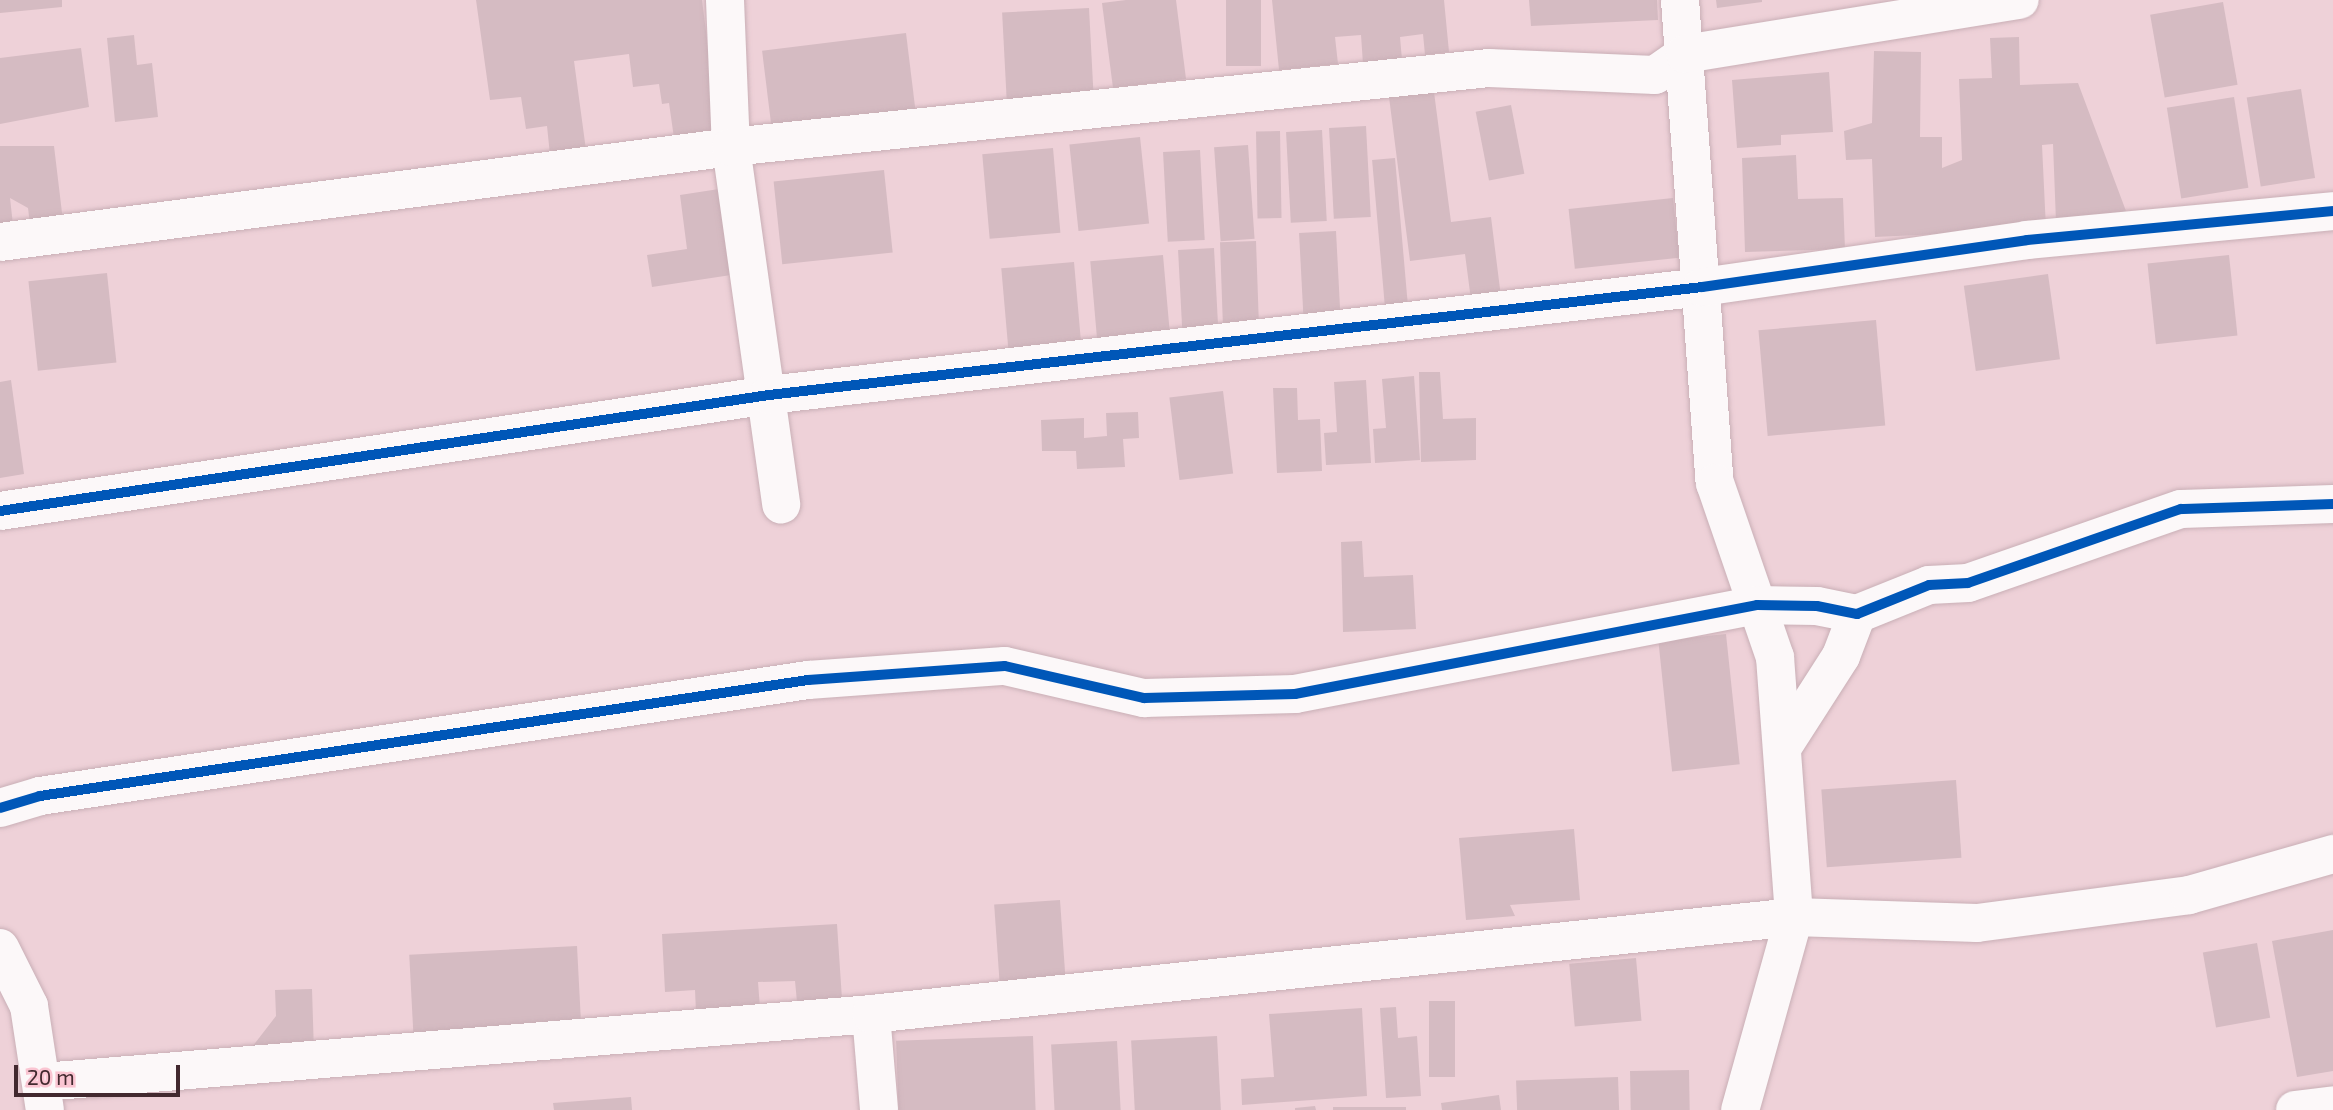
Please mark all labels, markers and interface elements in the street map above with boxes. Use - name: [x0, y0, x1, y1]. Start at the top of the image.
- scale bar: [18, 1050, 184, 1094]
- text: 20 m: [27, 1064, 75, 1089]

